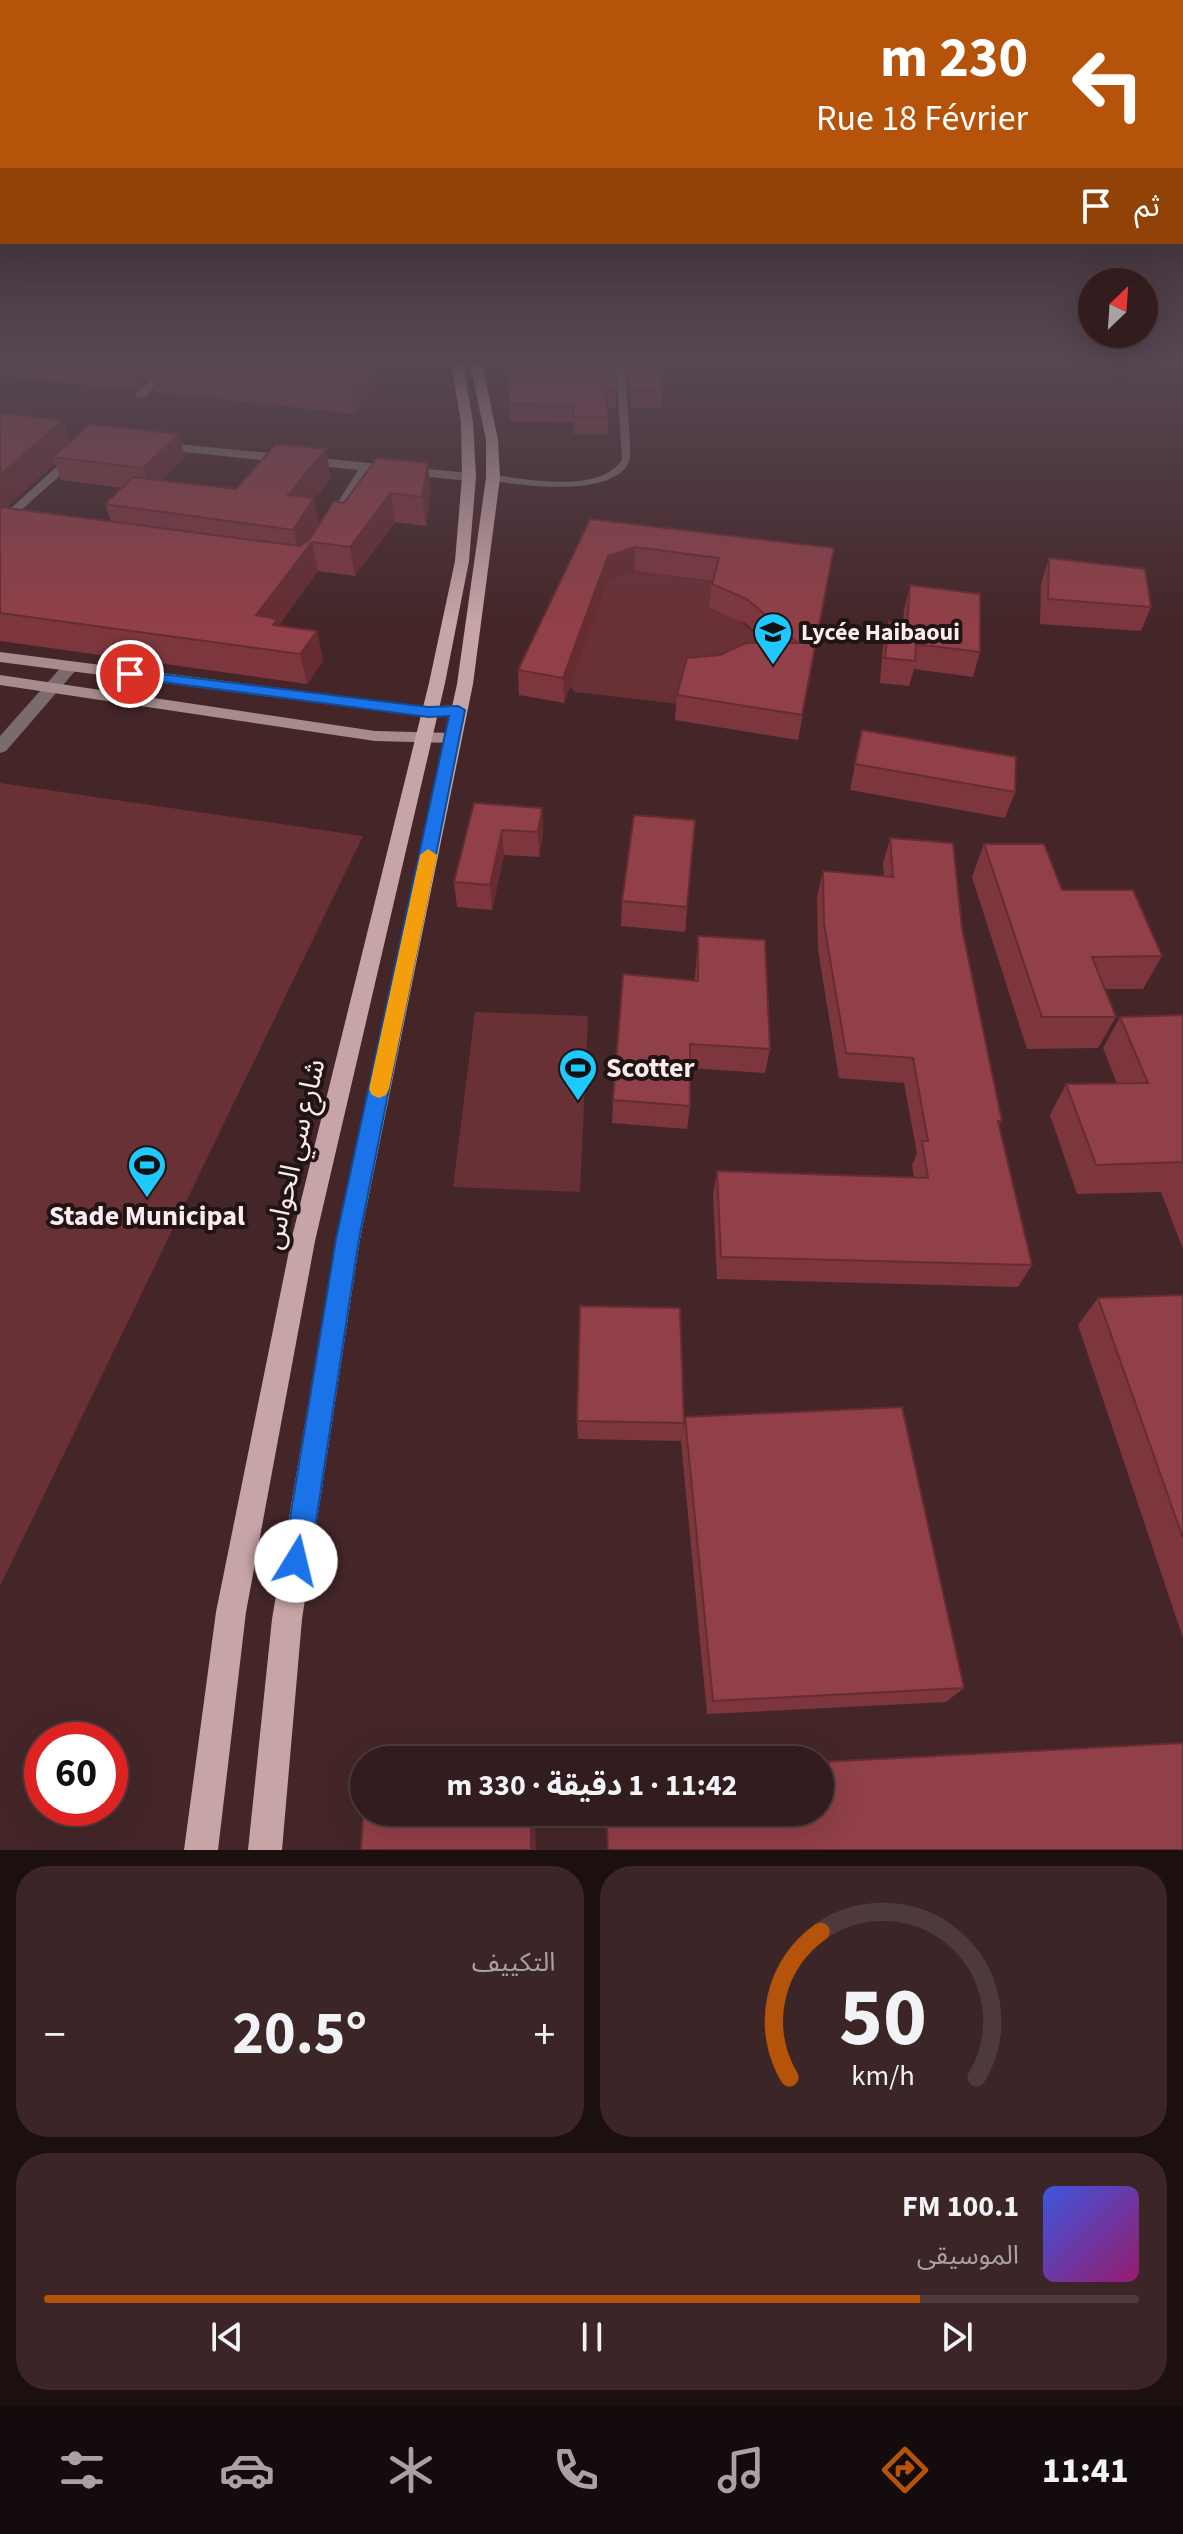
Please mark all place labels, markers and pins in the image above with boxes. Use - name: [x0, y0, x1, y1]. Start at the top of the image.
- school or university icon: Lycée Haibaoui: [752, 611, 794, 666]
- place label: Lycée Haibaoui: [801, 615, 960, 650]
- pin: [96, 640, 164, 708]
- sports icon: Scotter: [557, 1047, 599, 1102]
- place label: Scotter: [606, 1048, 696, 1088]
- sports icon: Stade Municipal: [126, 1144, 168, 1199]
- place label: Stade Municipal: [49, 1196, 245, 1236]

